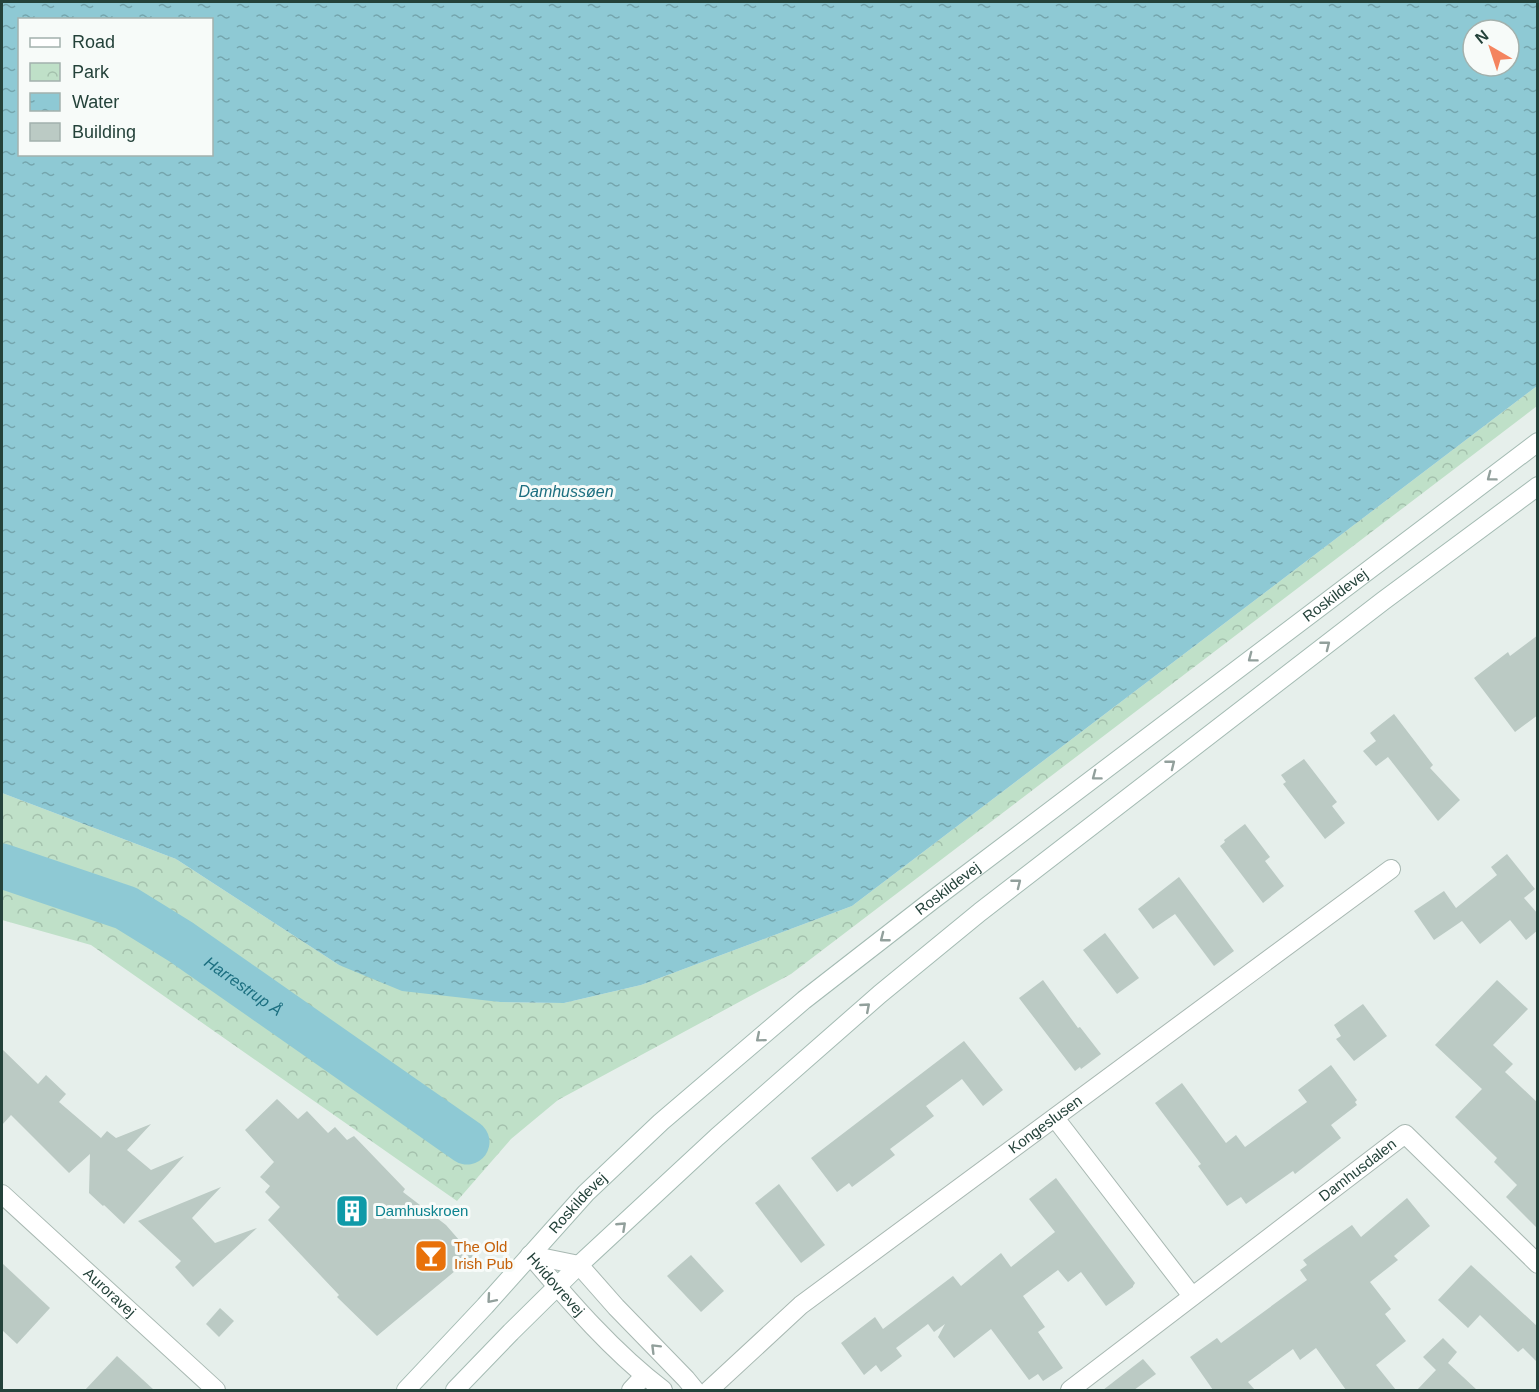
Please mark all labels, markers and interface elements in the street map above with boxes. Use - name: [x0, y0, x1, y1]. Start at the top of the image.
- legend: [18, 18, 213, 156]
- north arrow: [1461, 18, 1521, 78]
- text: N: [1472, 26, 1492, 47]
- text: Road: [72, 32, 115, 52]
- text: Park: [72, 62, 110, 82]
- text: Water: [72, 92, 119, 112]
- text: Building: [72, 122, 136, 142]
- one-way arrow: [1486, 470, 1497, 481]
- water label: Damhussøen: [518, 483, 614, 500]
- street label: Roskildevej: [1299, 565, 1371, 625]
- one-way arrow: [1319, 642, 1330, 653]
- one-way arrow: [1247, 651, 1258, 662]
- one-way arrow: [1164, 761, 1175, 772]
- one-way arrow: [1092, 769, 1103, 780]
- street label: Roskildevej: [912, 858, 983, 918]
- one-way arrow: [1010, 880, 1021, 891]
- one-way arrow: [880, 931, 891, 942]
- water label: Harrestrup Å: [201, 953, 286, 1019]
- one-way arrow: [859, 1003, 870, 1014]
- one-way arrow: [756, 1031, 767, 1042]
- street label: Kongeslusen: [1005, 1091, 1085, 1157]
- street label: Damhusdalen: [1315, 1135, 1399, 1205]
- street label: Roskildevej: [545, 1169, 610, 1237]
- building icon: Damhuskroen: [334, 1193, 370, 1229]
- place label: Damhuskroen: [375, 1202, 468, 1219]
- one-way arrow: [614, 1222, 625, 1233]
- bar icon: The Old Irish Pub: [413, 1238, 449, 1274]
- place label: The Old Irish Pub: [454, 1238, 513, 1272]
- street label: Hvidovrevej: [524, 1249, 588, 1319]
- street label: Auroravej: [81, 1264, 139, 1320]
- one-way arrow: [487, 1292, 498, 1303]
- one-way arrow: [652, 1344, 663, 1355]

